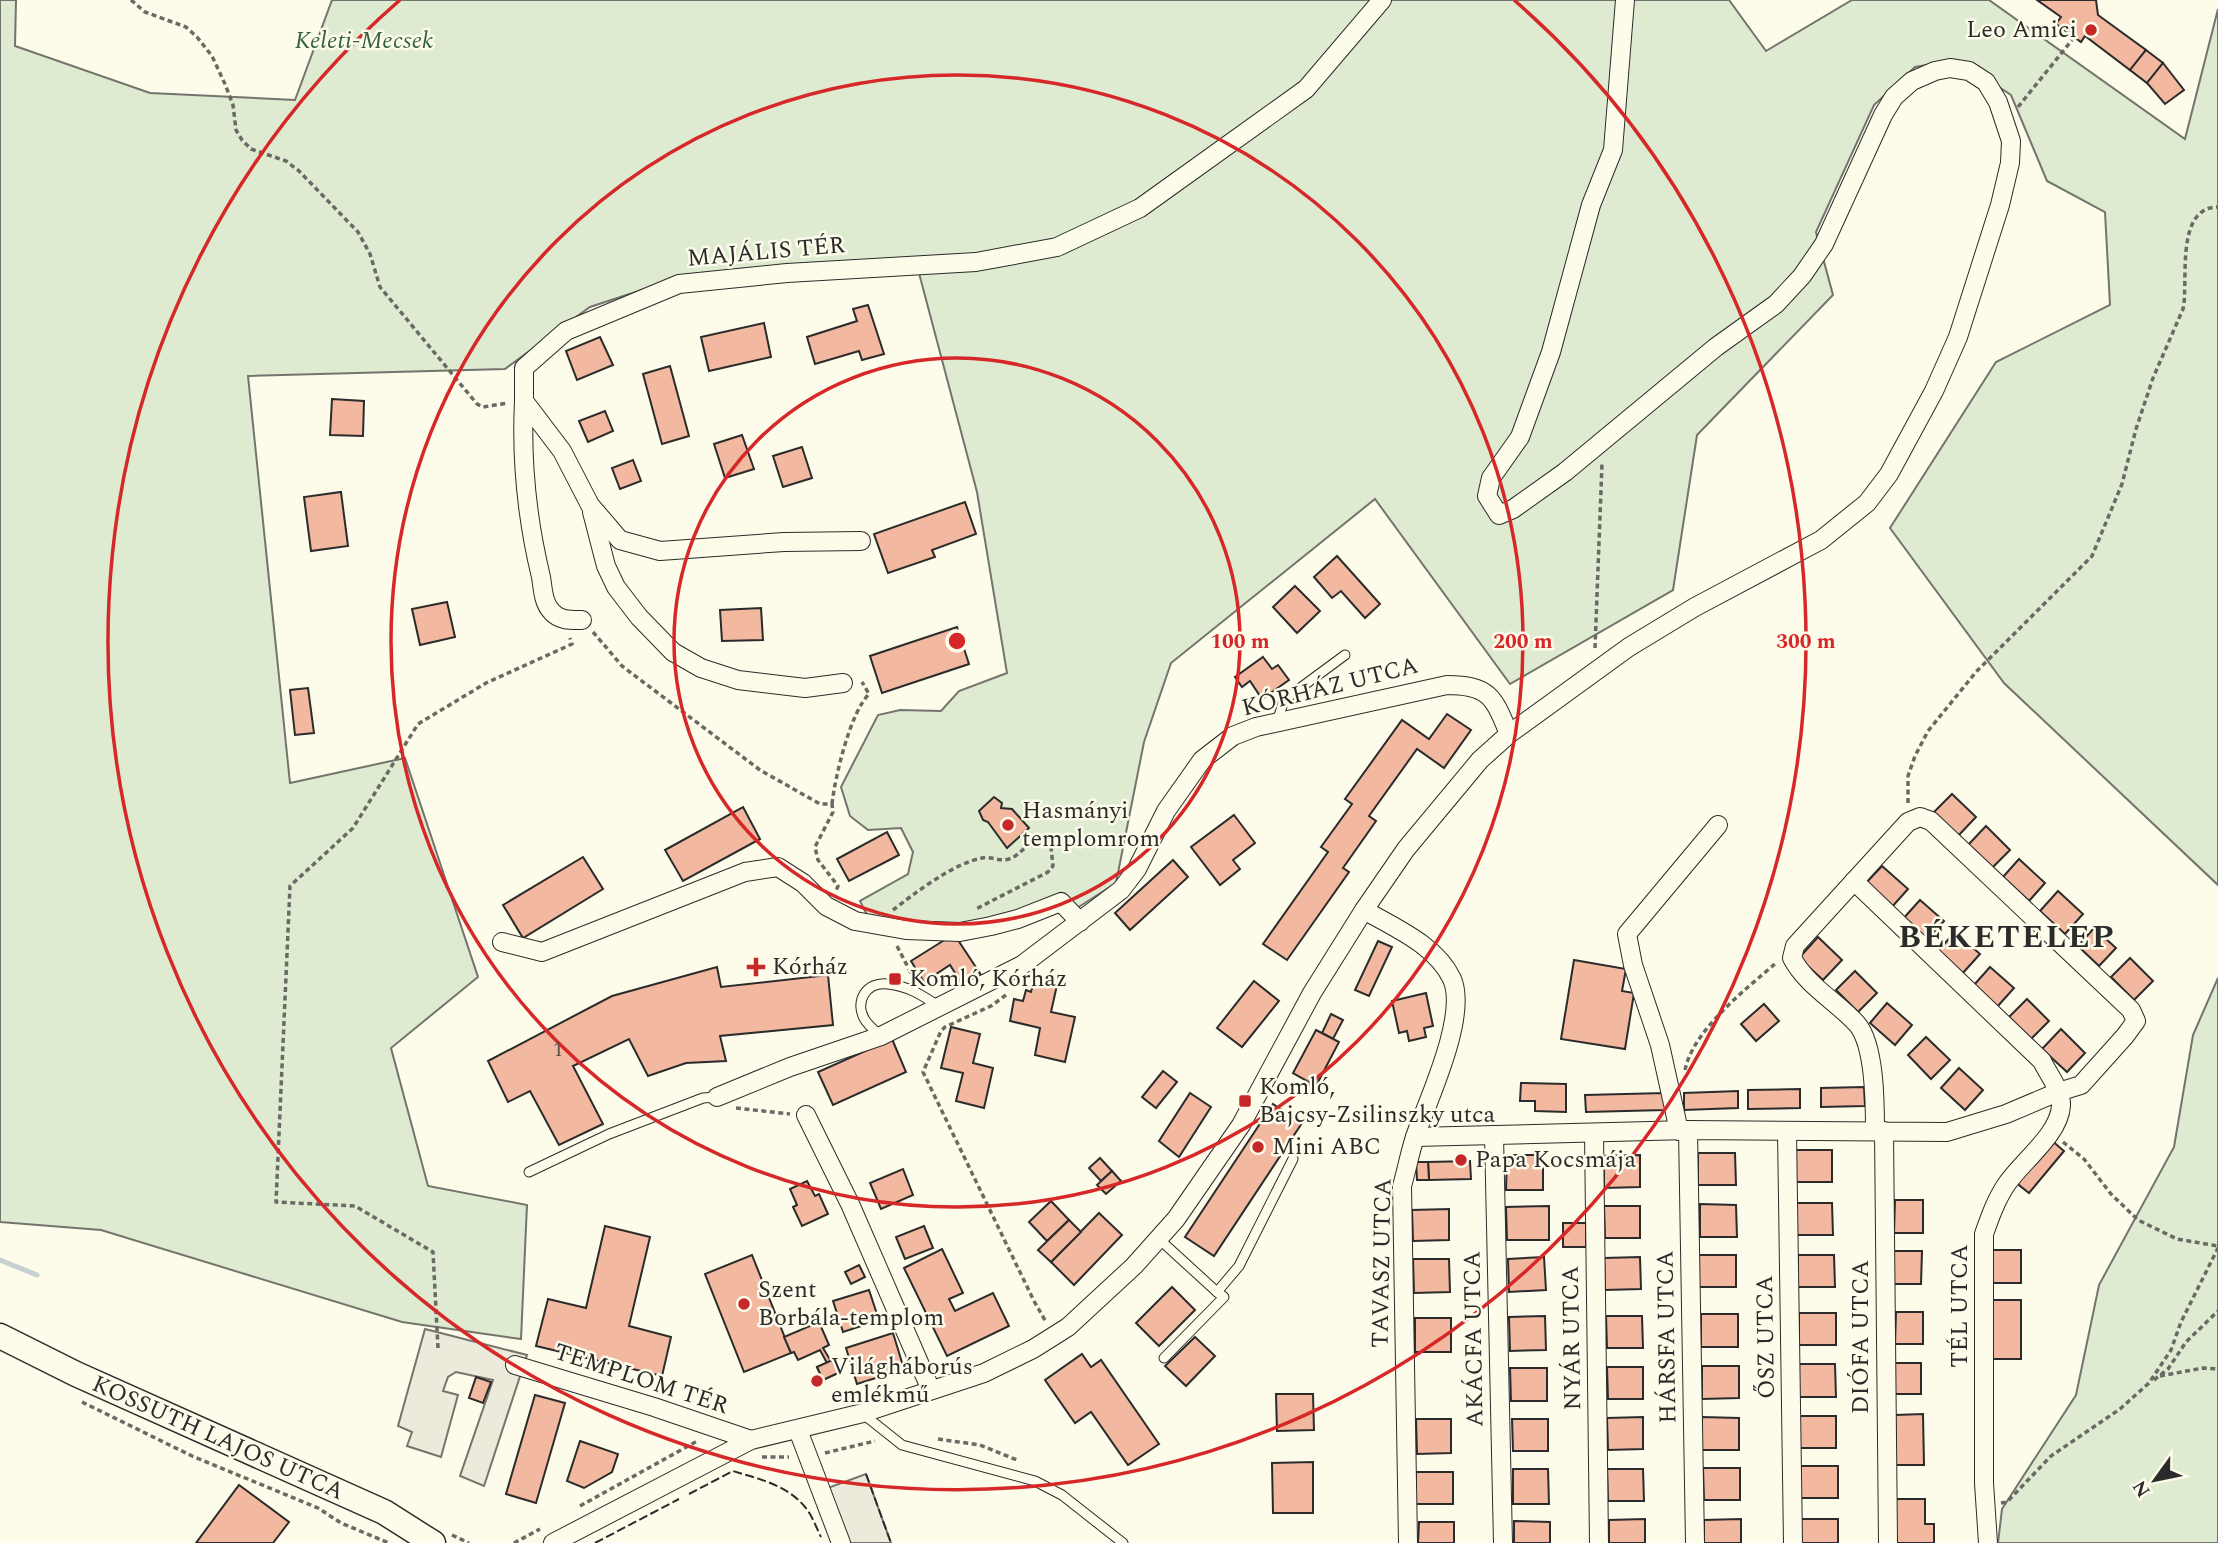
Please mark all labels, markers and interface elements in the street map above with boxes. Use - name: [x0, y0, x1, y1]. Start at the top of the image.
- place label: Leo Amici: [1966, 12, 2077, 48]
- marker: Leo Amici: [2083, 22, 2099, 38]
- park label: Keleti-Mecsek: [295, 23, 433, 59]
- street label: MAJÁLIS TÉR: [686, 227, 846, 277]
- text: 100 m: [1210, 626, 1270, 658]
- text: 200 m: [1493, 626, 1553, 658]
- text: 300 m: [1776, 626, 1836, 658]
- centre of rings: [945, 629, 969, 653]
- street label: KÓRHÁZ UTCA: [1238, 648, 1422, 726]
- place label: Hasmányi templomrom: [1022, 793, 1160, 857]
- marker: Hasmányi templomrom: [1000, 817, 1016, 833]
- district label: BÉKETELEP: [1898, 913, 2116, 962]
- place label: Kórház: [772, 949, 848, 985]
- marker: Kórház: [746, 957, 766, 977]
- place label: Komló, Kórház: [909, 961, 1067, 997]
- marker: Komló, Kórház: [887, 971, 903, 987]
- house number: 1: [553, 1034, 563, 1066]
- place label: Komló, Bajcsy-Zsilinszky utca: [1259, 1069, 1495, 1133]
- marker: Komló, Bajcsy-Zsilinszky utca: [1237, 1093, 1253, 1109]
- place label: Mini ABC: [1272, 1129, 1381, 1165]
- marker: Mini ABC: [1250, 1139, 1266, 1155]
- place label: Papa Kocsmája: [1475, 1142, 1637, 1178]
- marker: Papa Kocsmája: [1453, 1152, 1469, 1168]
- street label: TAVASZ UTCA: [1363, 1178, 1401, 1348]
- street label: TÉL UTCA: [1942, 1244, 1978, 1368]
- street label: HÁRSFA UTCA: [1647, 1250, 1687, 1424]
- street label: AKÁCFA UTCA: [1454, 1251, 1494, 1427]
- street label: DIÓFA UTCA: [1843, 1260, 1879, 1414]
- street label: NYÁR UTCA: [1553, 1265, 1591, 1411]
- place label: Szent Borbála-templom: [758, 1272, 944, 1336]
- street label: ŐSZ UTCA: [1747, 1275, 1785, 1399]
- marker: Szent Borbála-templom: [736, 1296, 752, 1312]
- street label: TEMPLOM TÉR: [549, 1334, 733, 1424]
- place label: Világháborús emlékmű: [831, 1349, 973, 1413]
- street label: KOSSUTH LAJOS UTCA: [86, 1366, 350, 1510]
- marker: Világháborús emlékmű: [809, 1373, 825, 1389]
- north arrow: [2120, 1445, 2190, 1515]
- text: N: [2126, 1474, 2158, 1503]

